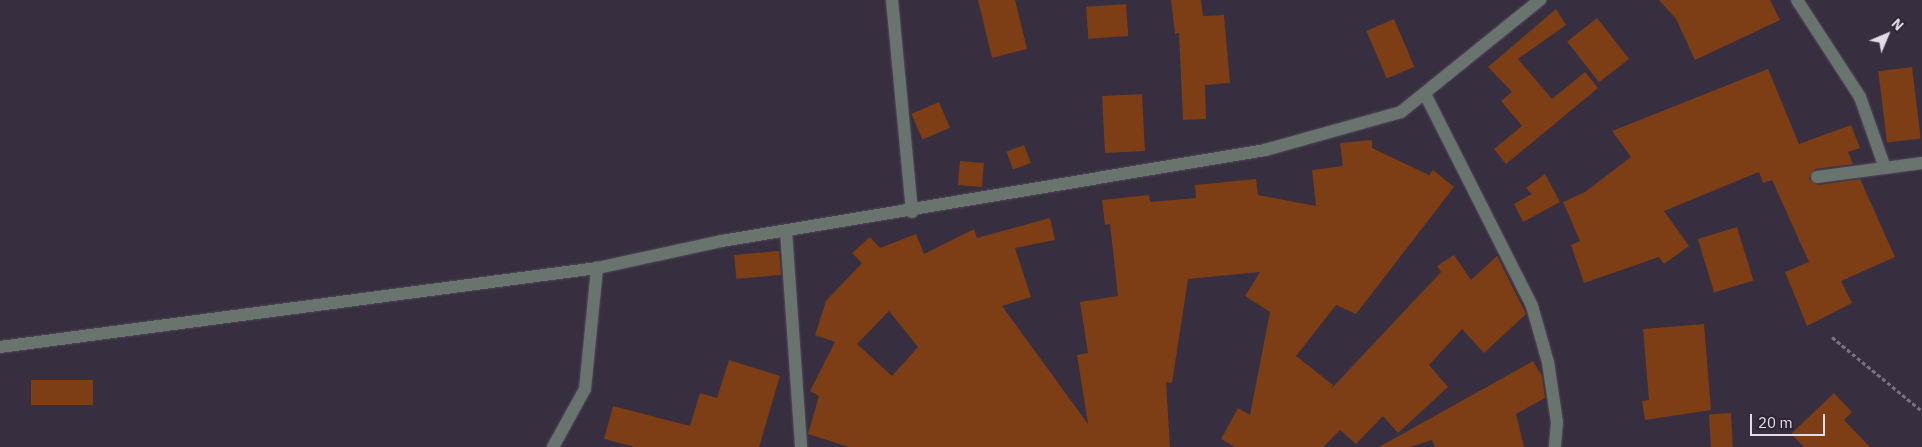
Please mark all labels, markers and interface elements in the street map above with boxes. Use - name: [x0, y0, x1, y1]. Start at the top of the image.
- north arrow: [1862, 10, 1912, 60]
- text: N: [1888, 14, 1908, 34]
- scale bar: [1752, 404, 1827, 436]
- text: 20 m: [1758, 413, 1793, 432]

